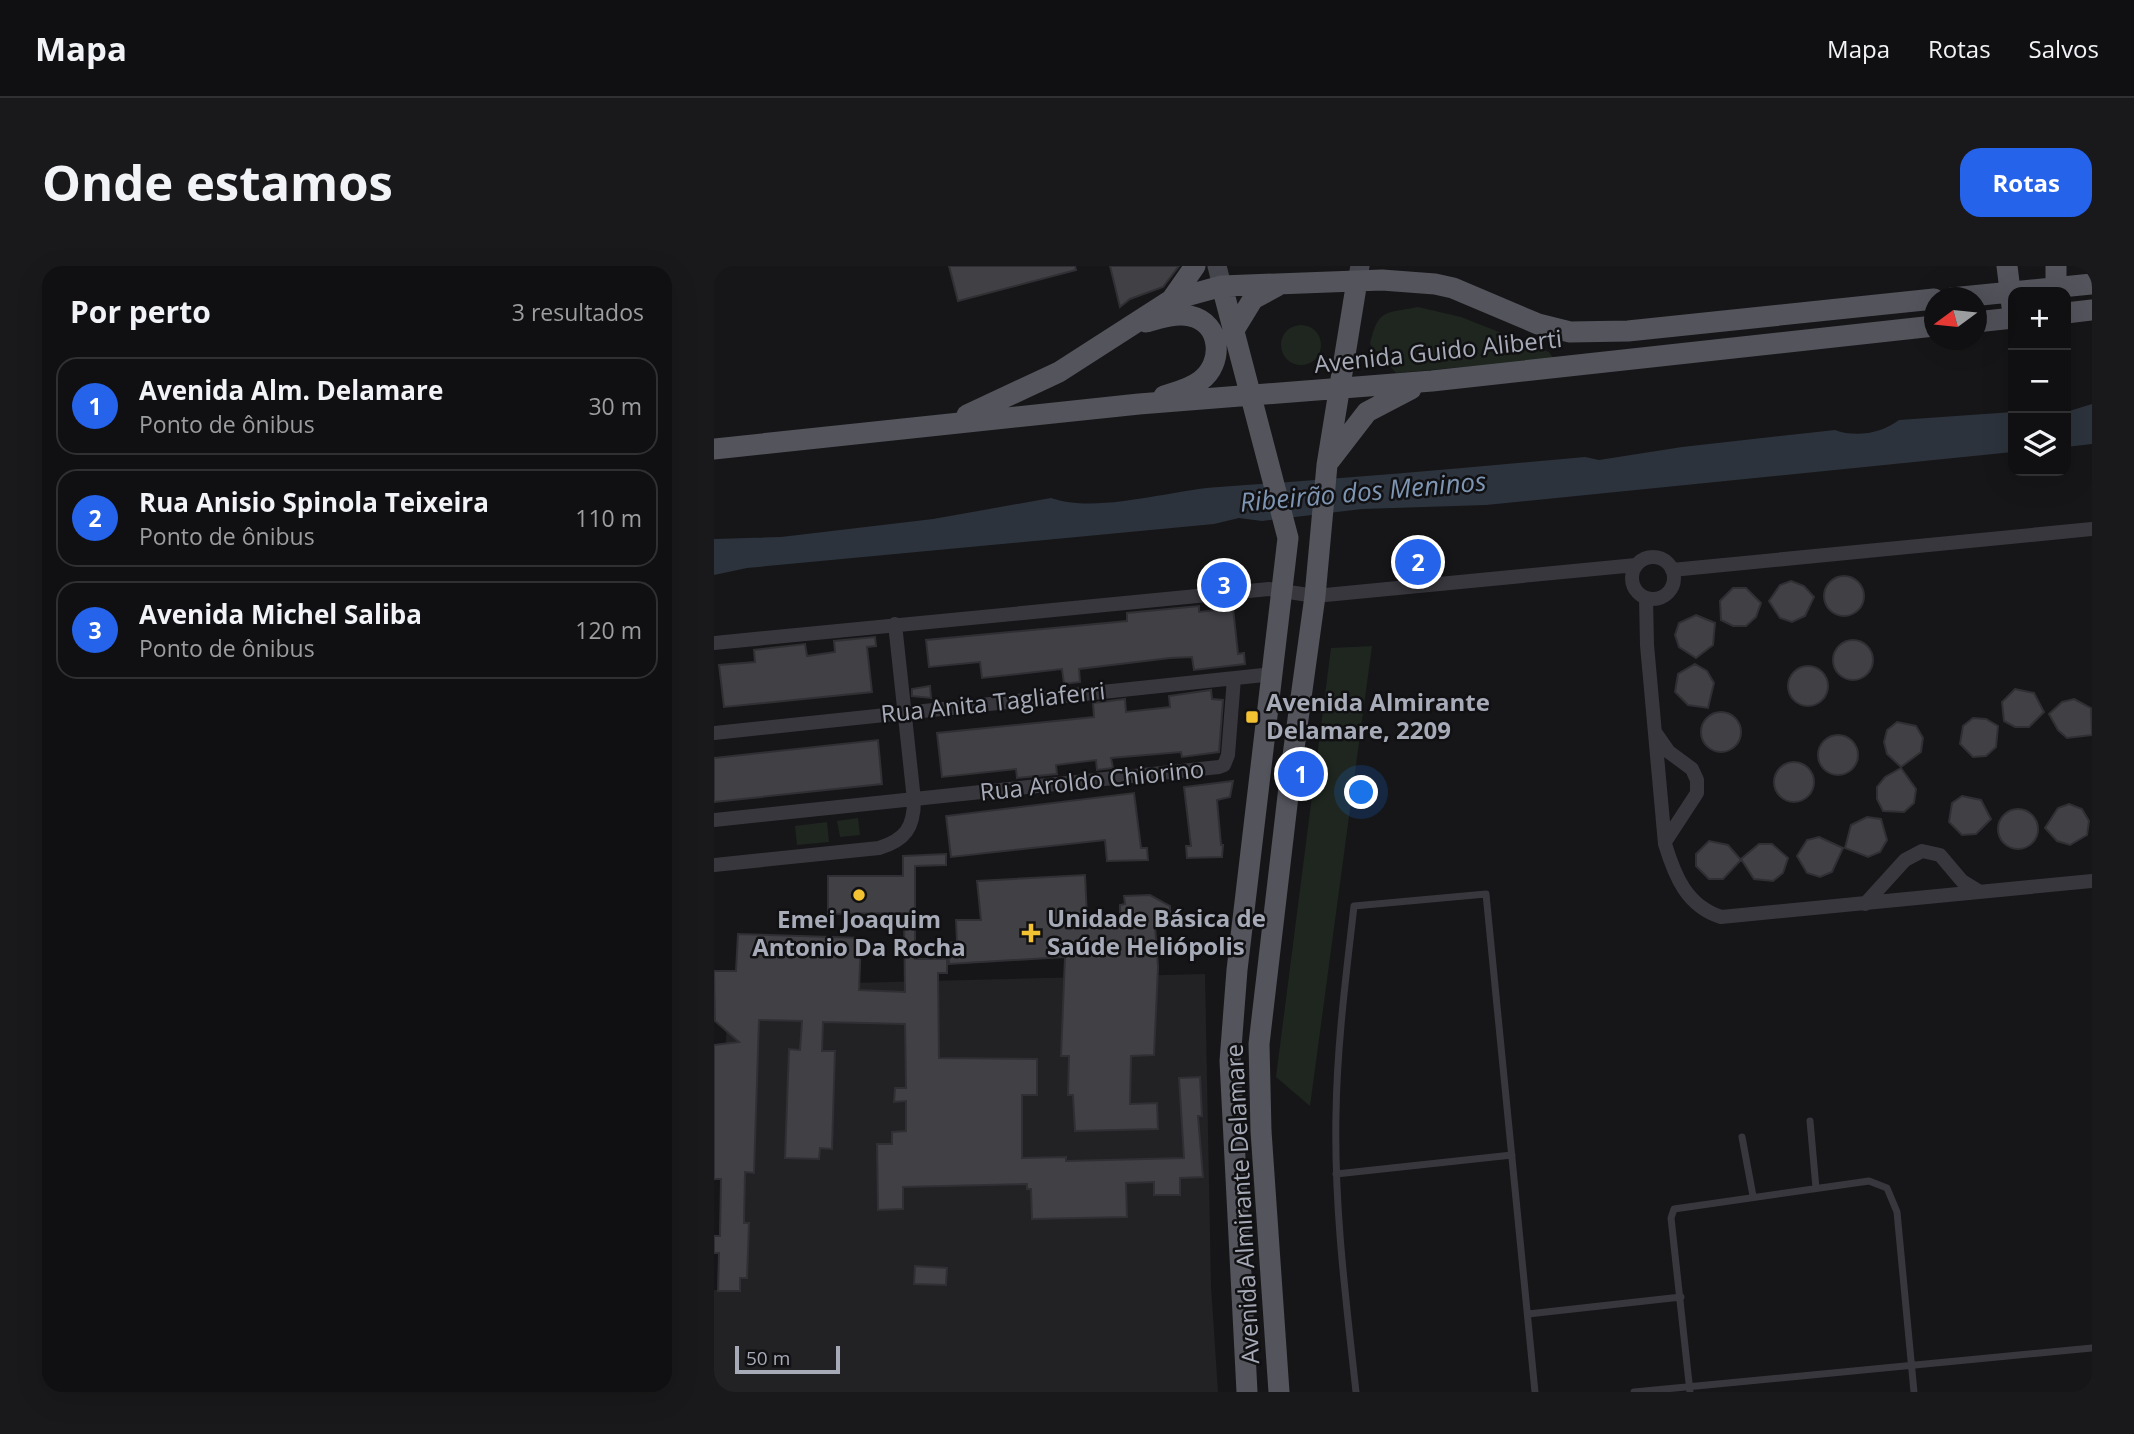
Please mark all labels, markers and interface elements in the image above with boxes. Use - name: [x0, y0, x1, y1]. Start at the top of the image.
- text: Mapa: [35, 26, 127, 71]
- text: Mapa: [1827, 32, 1890, 65]
- text: Rotas: [1928, 32, 1991, 65]
- text: Salvos: [2029, 32, 2099, 65]
- button: Rotas: [1960, 148, 2092, 217]
- text: Onde estamos: [42, 149, 393, 215]
- north arrow: [1924, 287, 1987, 350]
- map controls: [2008, 287, 2071, 476]
- button: +: [2008, 287, 2071, 350]
- text: Por perto: [70, 291, 211, 332]
- text: 3 resultados: [512, 296, 644, 328]
- street label: Avenida Guido Aliberti: [1312, 321, 1563, 380]
- button: −: [2008, 350, 2071, 413]
- text: Avenida Alm. Delamare: [139, 372, 443, 408]
- text: 1: [88, 390, 102, 422]
- text: 30 m: [588, 390, 642, 422]
- text: Ponto de ônibus: [139, 408, 315, 440]
- button: layers: [2008, 413, 2071, 476]
- water label: Ribeirão dos Meninos: [1238, 462, 1488, 520]
- text: Rua Anisio Spinola Teixeira: [139, 484, 489, 520]
- text: 2: [88, 502, 102, 534]
- text: 110 m: [575, 502, 642, 534]
- text: Ponto de ônibus: [139, 520, 315, 552]
- pin: 2: [1395, 536, 1441, 588]
- pin: 3: [1201, 559, 1247, 611]
- text: Avenida Michel Saliba: [139, 596, 422, 632]
- text: 3: [88, 614, 102, 646]
- text: 120 m: [575, 614, 642, 646]
- text: Ponto de ônibus: [139, 632, 315, 664]
- street label: Rua Anita Tagliaferri: [879, 673, 1107, 730]
- place label: Avenida Almirante Delamare, 2209: [1266, 685, 1490, 746]
- marker: Avenida Almirante Delamare, 2209: [1244, 709, 1260, 725]
- pin: 1: [1278, 748, 1324, 800]
- street label: Rua Aroldo Chiorino: [978, 751, 1206, 808]
- your location: [1344, 775, 1378, 809]
- marker: Emei Joaquim Antonio Da Rocha: [851, 887, 867, 903]
- place label: Unidade Básica de Saúde Heliópolis: [1047, 901, 1266, 962]
- place label: Emei Joaquim Antonio Da Rocha: [752, 902, 966, 963]
- marker: Unidade Básica de Saúde Heliópolis: [1021, 923, 1041, 943]
- street label: Avenida Almirante Delamare: [1217, 1043, 1266, 1365]
- scale bar: [735, 1343, 840, 1375]
- text: 50 m: [746, 1345, 790, 1371]

